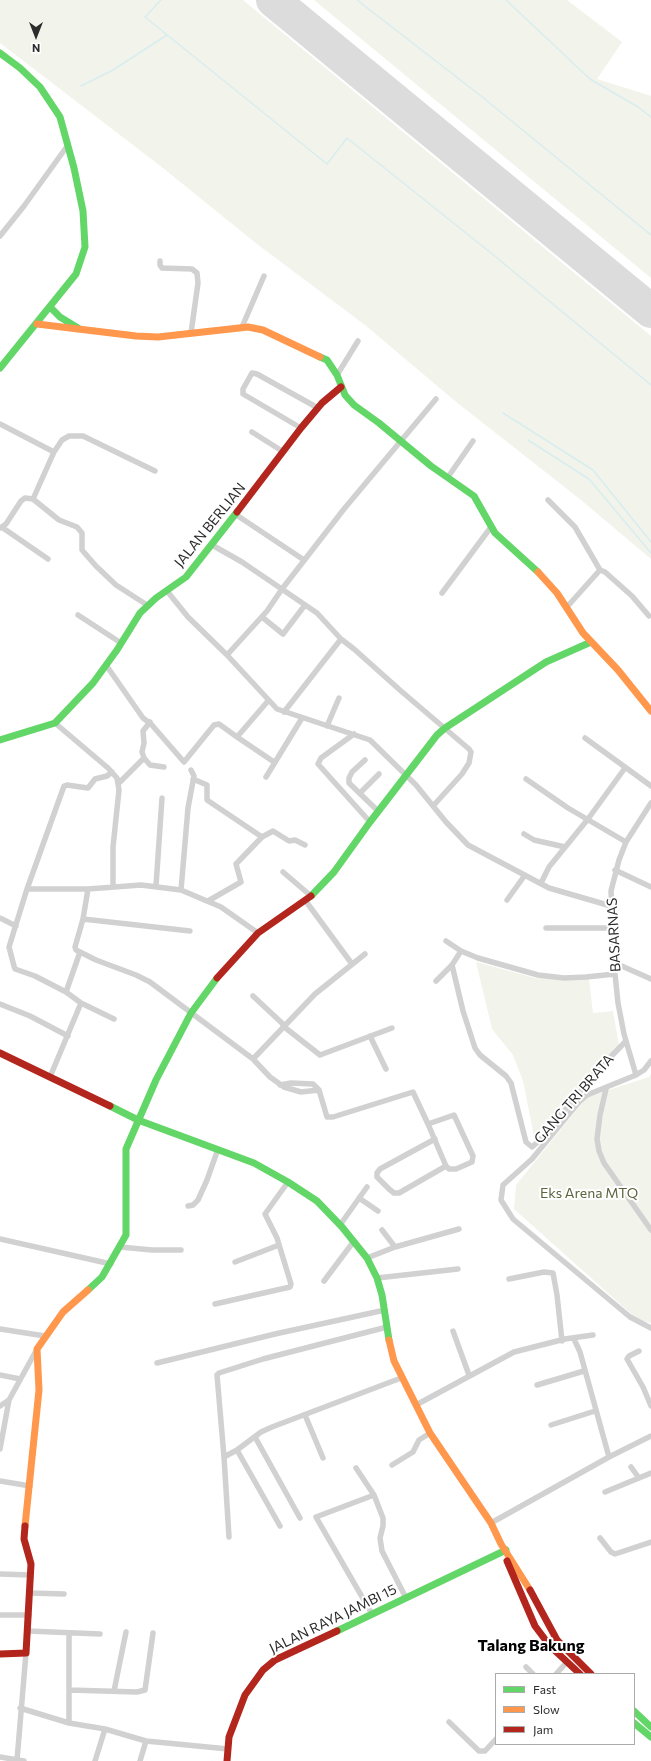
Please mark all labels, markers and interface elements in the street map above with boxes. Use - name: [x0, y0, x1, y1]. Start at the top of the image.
- north arrow: [16, 16, 56, 56]
- text: N: [32, 42, 40, 55]
- street label: JALAN BERLIAN: [171, 479, 249, 571]
- street label: BASARNAS: [604, 897, 624, 973]
- street label: GANG TRI BRATA: [531, 1051, 617, 1147]
- park label: Eks Arena MTQ: [540, 1185, 638, 1201]
- street label: JALAN RAYA JAMBI 15: [267, 1581, 399, 1657]
- district label: Talang Bakung: [478, 1636, 584, 1656]
- legend: [495, 1673, 635, 1745]
- text: Fast: [533, 1682, 556, 1696]
- text: Slow: [533, 1702, 560, 1716]
- text: Jam: [533, 1722, 553, 1736]

